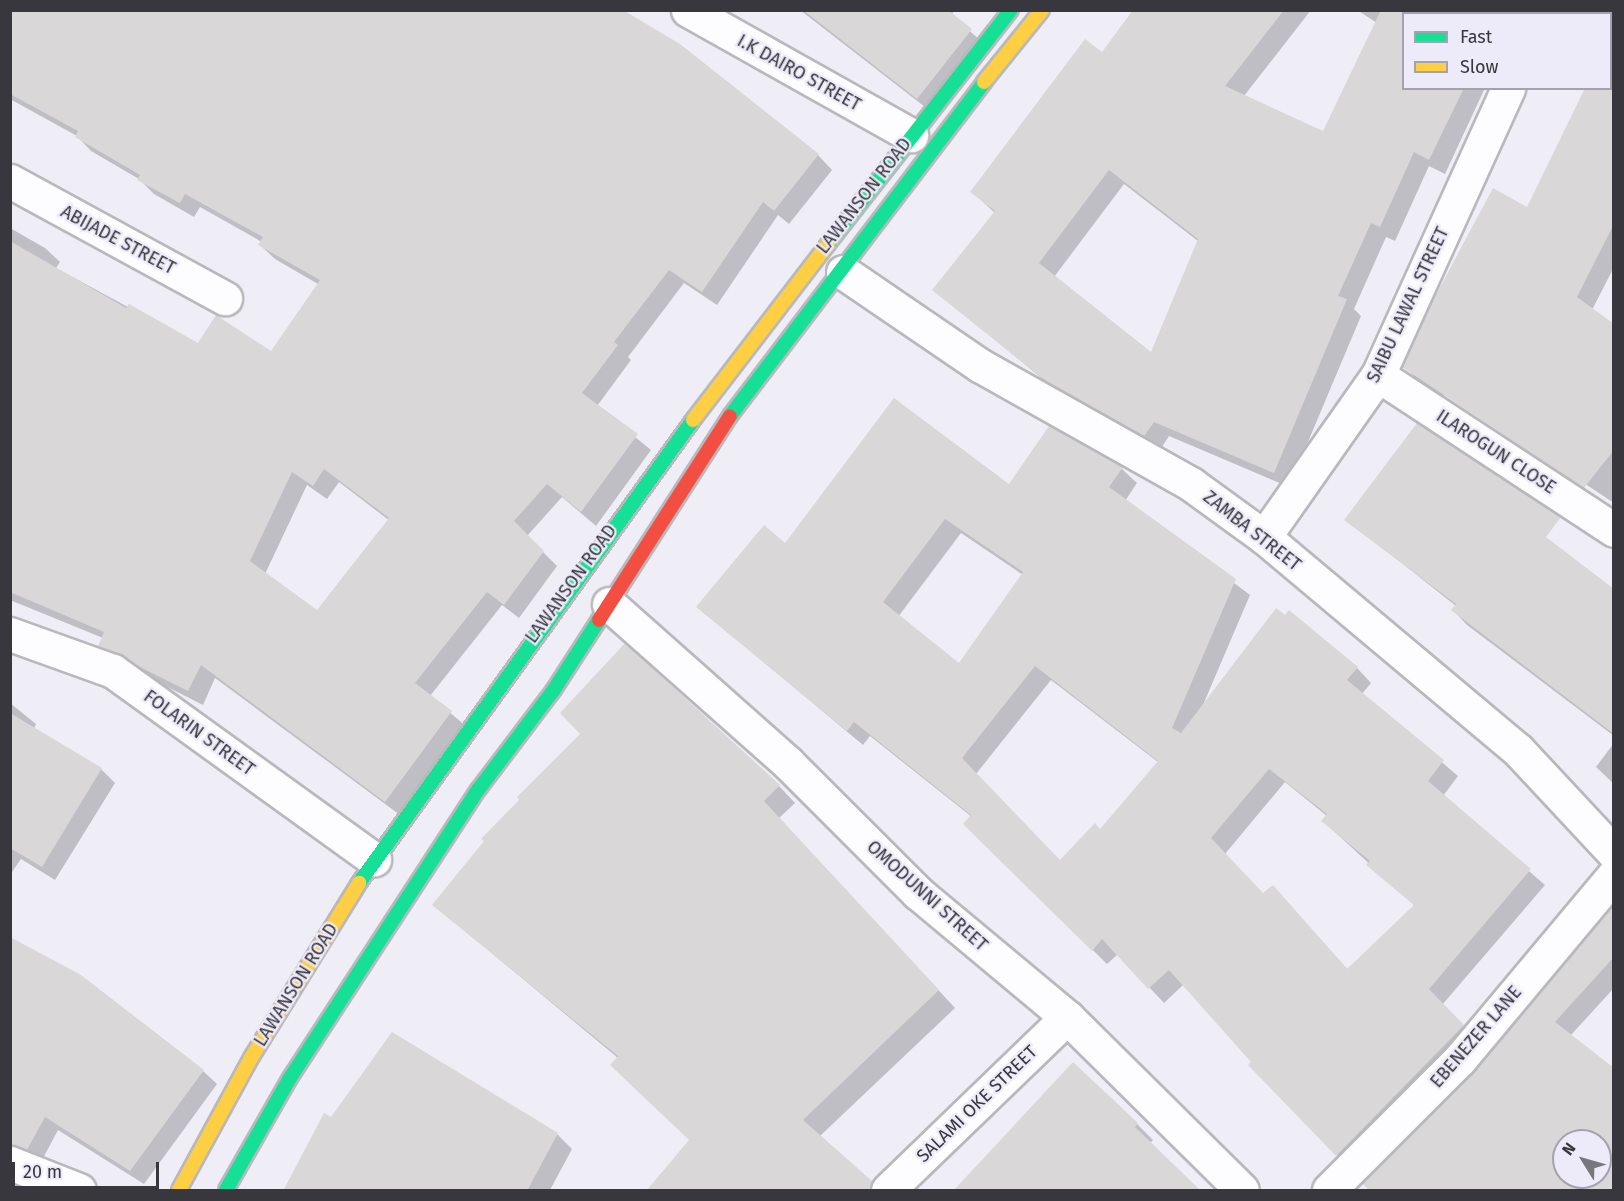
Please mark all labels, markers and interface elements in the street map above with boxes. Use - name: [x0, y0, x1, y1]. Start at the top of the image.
- legend: [1402, 12, 1612, 90]
- text: Fast: [1460, 26, 1492, 48]
- street label: I.K DAIRO STREET: [733, 30, 865, 116]
- text: Slow: [1460, 56, 1498, 78]
- street label: LAWANSON ROAD: [812, 134, 916, 258]
- street label: ABIJADE STREET: [57, 201, 179, 279]
- street label: SAIBU LAWAL STREET: [1362, 224, 1454, 386]
- street label: ILAROGUN CLOSE: [1432, 405, 1560, 499]
- street label: ZAMBA STREET: [1199, 486, 1305, 576]
- street label: LAWANSON ROAD: [521, 521, 621, 647]
- street label: FOLARIN STREET: [139, 686, 259, 780]
- street label: OMODUNNI STREET: [862, 836, 992, 956]
- street label: LAWANSON ROAD: [249, 919, 343, 1051]
- street label: EBENEZER LANE: [1426, 982, 1526, 1092]
- street label: SALAMI OKE STREET: [912, 1041, 1042, 1167]
- north arrow: [1552, 1129, 1612, 1189]
- text: N: [1558, 1139, 1580, 1159]
- scale bar: [15, 1150, 162, 1188]
- text: 20 m: [23, 1161, 62, 1183]

